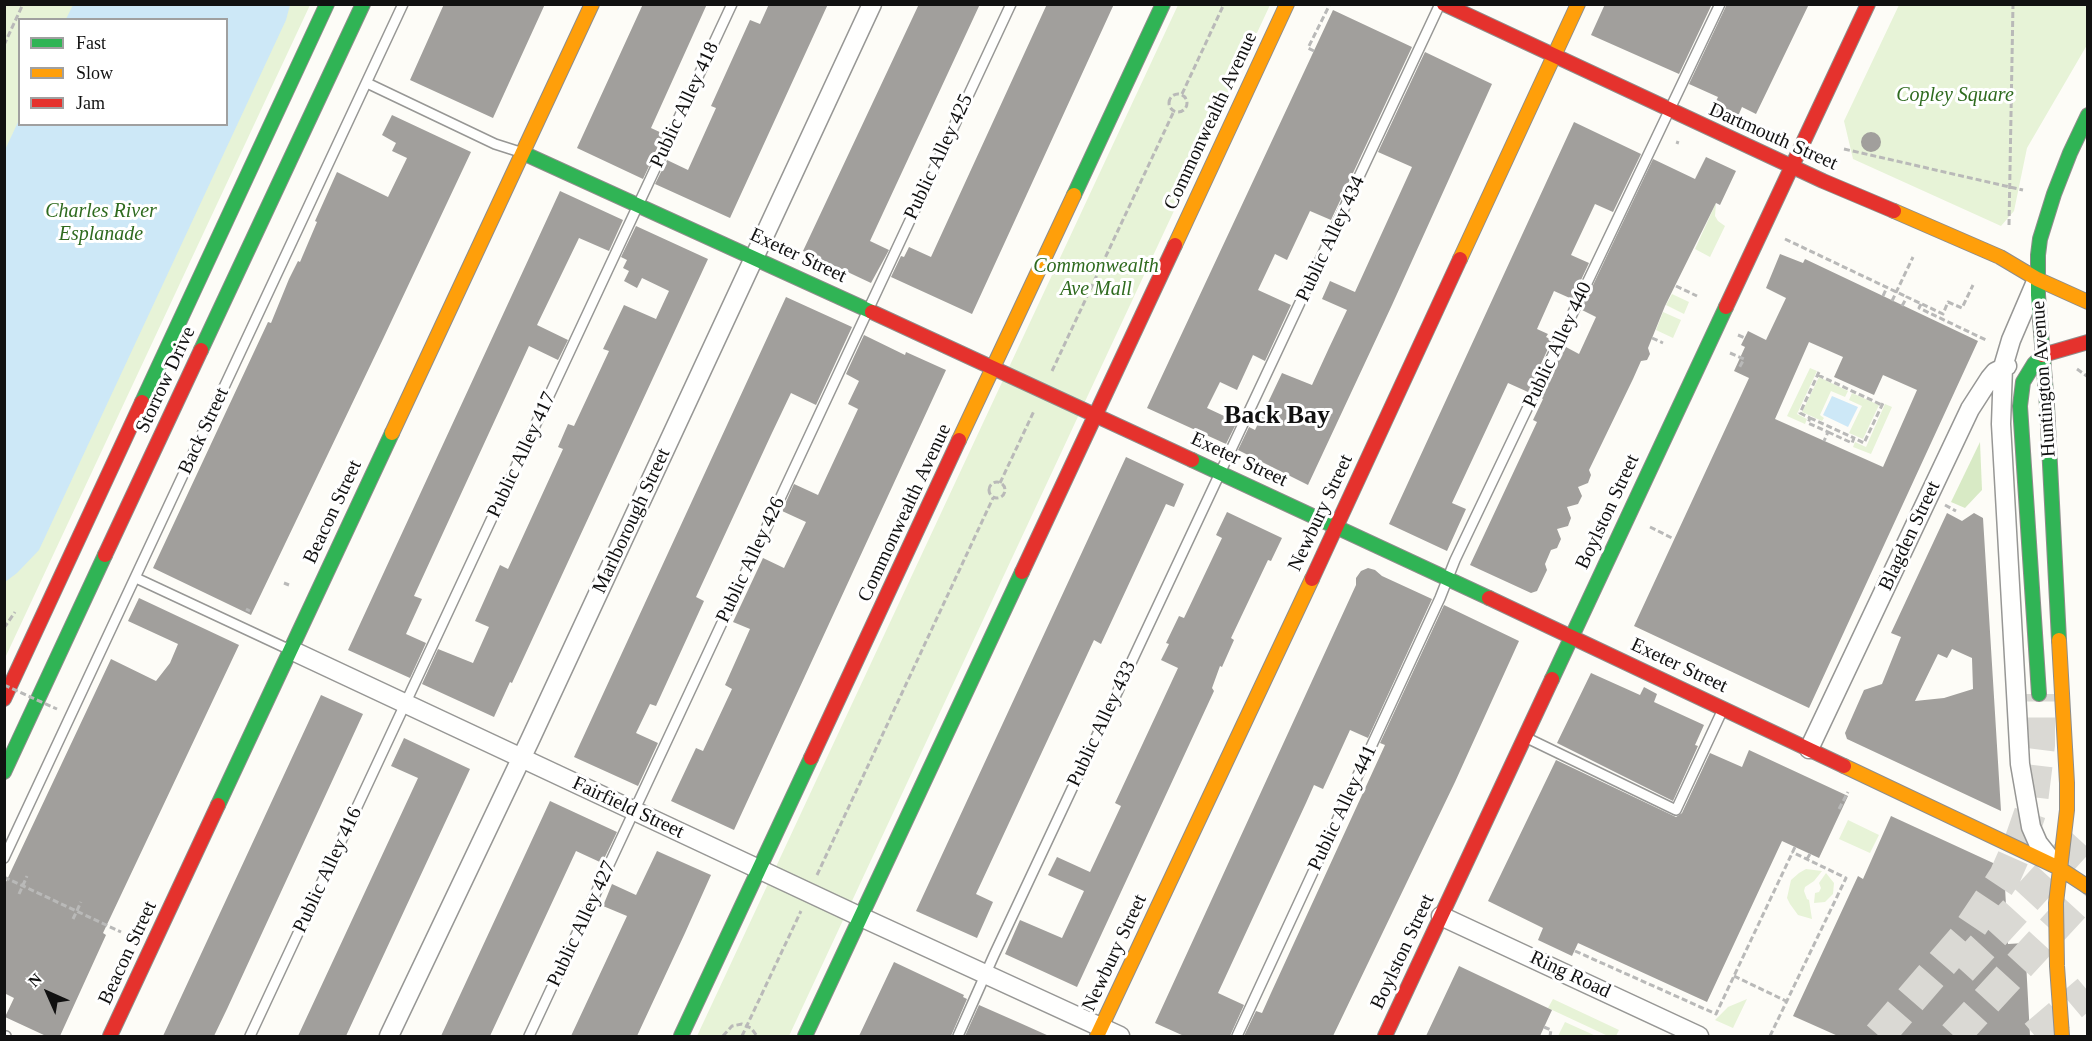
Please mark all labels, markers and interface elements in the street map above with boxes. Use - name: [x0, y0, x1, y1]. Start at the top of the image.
- legend: [18, 18, 228, 126]
- street label: Commonwealth Avenue: [1159, 28, 1263, 214]
- text: Fast: [76, 33, 106, 53]
- street label: Public Alley 418: [645, 39, 725, 171]
- text: Slow: [76, 63, 113, 83]
- park label: Copley Square: [1896, 84, 2014, 108]
- street label: Public Alley 425: [899, 91, 979, 223]
- text: Jam: [76, 93, 105, 113]
- street label: Dartmouth Street: [1705, 98, 1841, 176]
- street label: Public Alley 434: [1291, 173, 1371, 305]
- park label: Charles River Esplanade: [45, 200, 157, 247]
- street label: Exeter Street: [746, 223, 850, 289]
- park label: Commonwealth Ave Mall: [1033, 255, 1159, 302]
- street label: Public Alley 440: [1518, 279, 1598, 411]
- street label: Huntington Avenue: [2027, 300, 2061, 458]
- street label: Storrow Drive: [131, 323, 201, 437]
- street label: Back Street: [174, 384, 234, 478]
- street label: Public Alley 417: [482, 389, 562, 521]
- district label: Back Bay: [1224, 400, 1330, 432]
- street label: Commonwealth Avenue: [853, 420, 957, 606]
- street label: Exeter Street: [1187, 427, 1291, 493]
- street label: Marlborough Street: [588, 445, 676, 597]
- street label: Newbury Street: [1283, 451, 1359, 575]
- street label: Boylston Street: [1571, 451, 1645, 573]
- street label: Beacon Street: [299, 456, 367, 568]
- street label: Blagden Street: [1874, 477, 1946, 595]
- street label: Public Alley 426: [711, 494, 791, 626]
- street label: Exeter Street: [1627, 633, 1731, 699]
- street label: Public Alley 433: [1062, 658, 1142, 790]
- street label: Public Alley 441: [1303, 742, 1383, 874]
- street label: Fairfield Street: [568, 772, 688, 844]
- street label: Public Alley 416: [288, 804, 368, 936]
- street label: Public Alley 427: [542, 858, 622, 990]
- street label: Newbury Street: [1077, 891, 1153, 1015]
- street label: Boylston Street: [1366, 891, 1440, 1013]
- street label: Beacon Street: [94, 897, 162, 1009]
- street label: Ring Road: [1526, 946, 1614, 1004]
- north arrow: [18, 963, 78, 1023]
- text: N: [25, 970, 45, 990]

